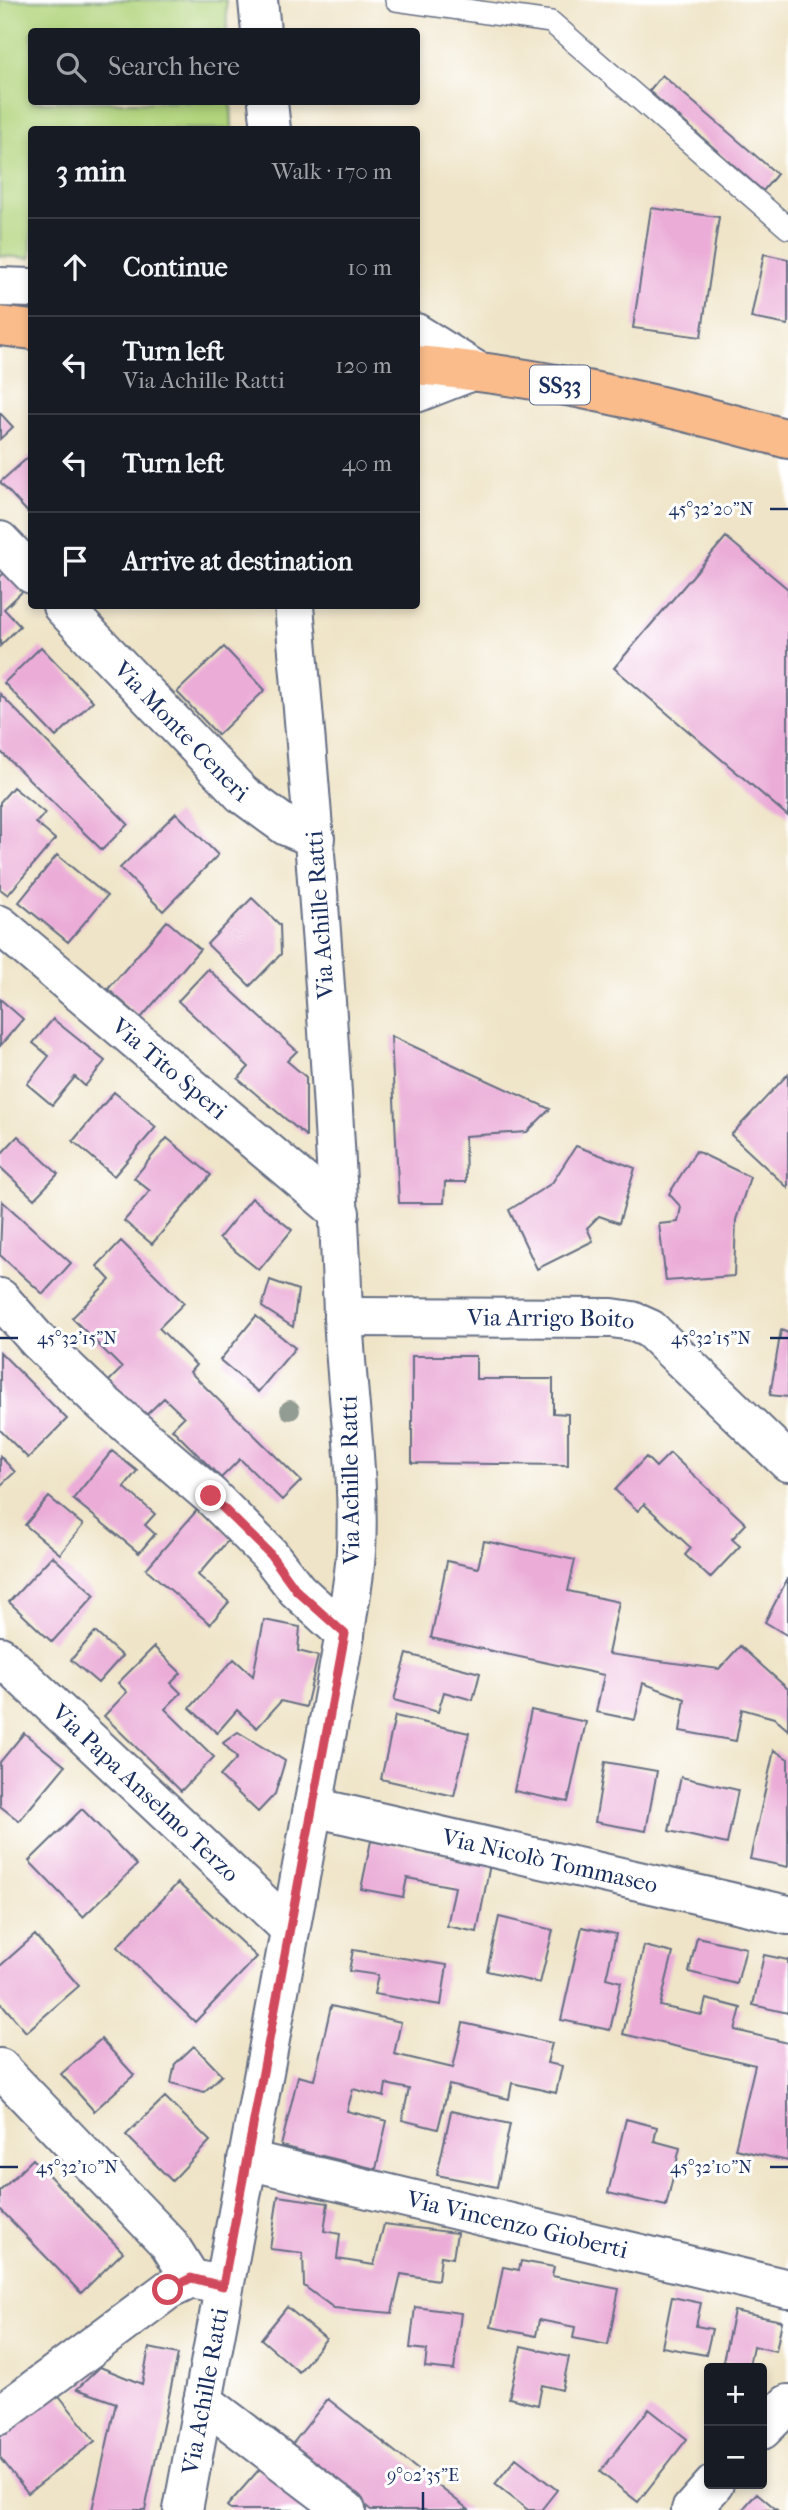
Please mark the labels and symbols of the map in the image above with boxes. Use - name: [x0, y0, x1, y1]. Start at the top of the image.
- road number: SS33: [530, 366, 590, 404]
- text: 45°32'20"N: [669, 499, 754, 520]
- street label: Via Monte Ceneri: [108, 654, 254, 808]
- street label: Via Achille Ratti: [300, 830, 340, 1001]
- street label: Via Tito Speri: [105, 1011, 233, 1125]
- street label: Via Arrigo Boito: [466, 1303, 636, 1335]
- text: 45°32'15"N: [37, 1328, 117, 1349]
- text: 45°32'15"N: [671, 1328, 751, 1349]
- street label: Via Achille Ratti: [335, 1395, 365, 1566]
- route end: [195, 1480, 226, 1511]
- street label: Via Papa Anselmo Terzo: [46, 1698, 245, 1888]
- street label: Via Nicolò Tommaseo: [439, 1823, 660, 1899]
- text: 45°32'10"N: [36, 2157, 118, 2178]
- text: 45°32'10"N: [670, 2157, 752, 2178]
- street label: Via Vincenzo Gioberti: [403, 2184, 631, 2264]
- route start: [152, 2274, 183, 2305]
- street label: Via Achille Ratti: [176, 2305, 234, 2478]
- text: 9°02'35"E: [387, 2465, 459, 2486]

